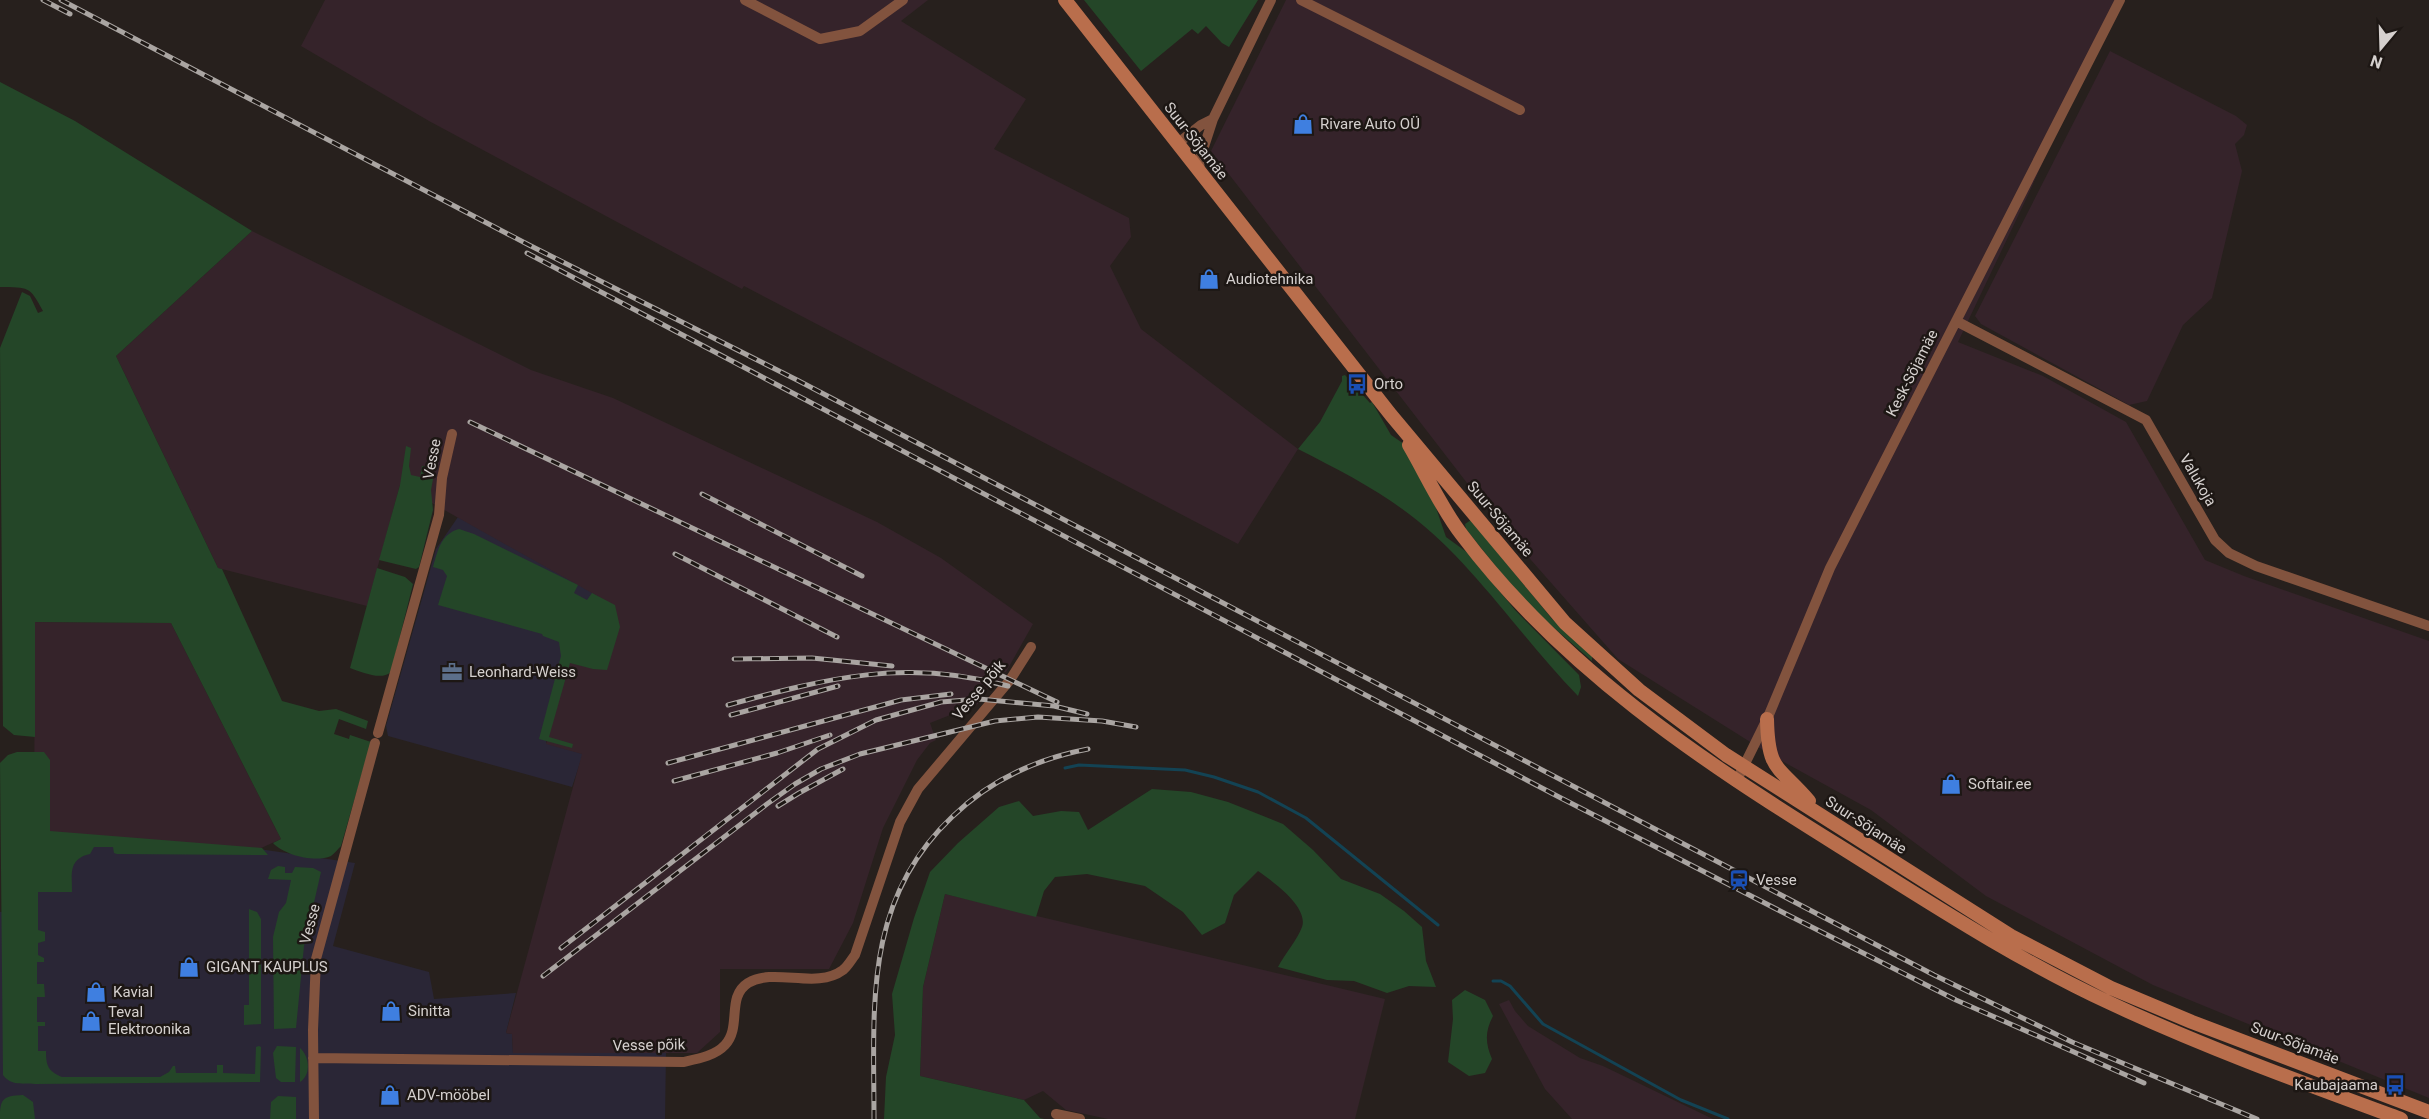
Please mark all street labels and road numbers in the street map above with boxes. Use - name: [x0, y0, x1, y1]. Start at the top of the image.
- street label: Suur-Sõjamäe: [1160, 99, 1232, 183]
- street label: Kesk-Sõjamäe: [1882, 326, 1942, 419]
- street label: Vesse: [419, 437, 445, 481]
- street label: Valukoja: [2176, 451, 2220, 509]
- street label: Suur-Sõjamäe: [1463, 478, 1537, 560]
- street label: Vesse põik: [949, 656, 1009, 724]
- street label: Suur-Sõjamäe: [1822, 792, 1910, 858]
- street label: Vesse: [296, 902, 324, 946]
- street label: Suur-Sõjamäe: [2248, 1018, 2342, 1068]
- street label: Vesse põik: [613, 1035, 686, 1055]

